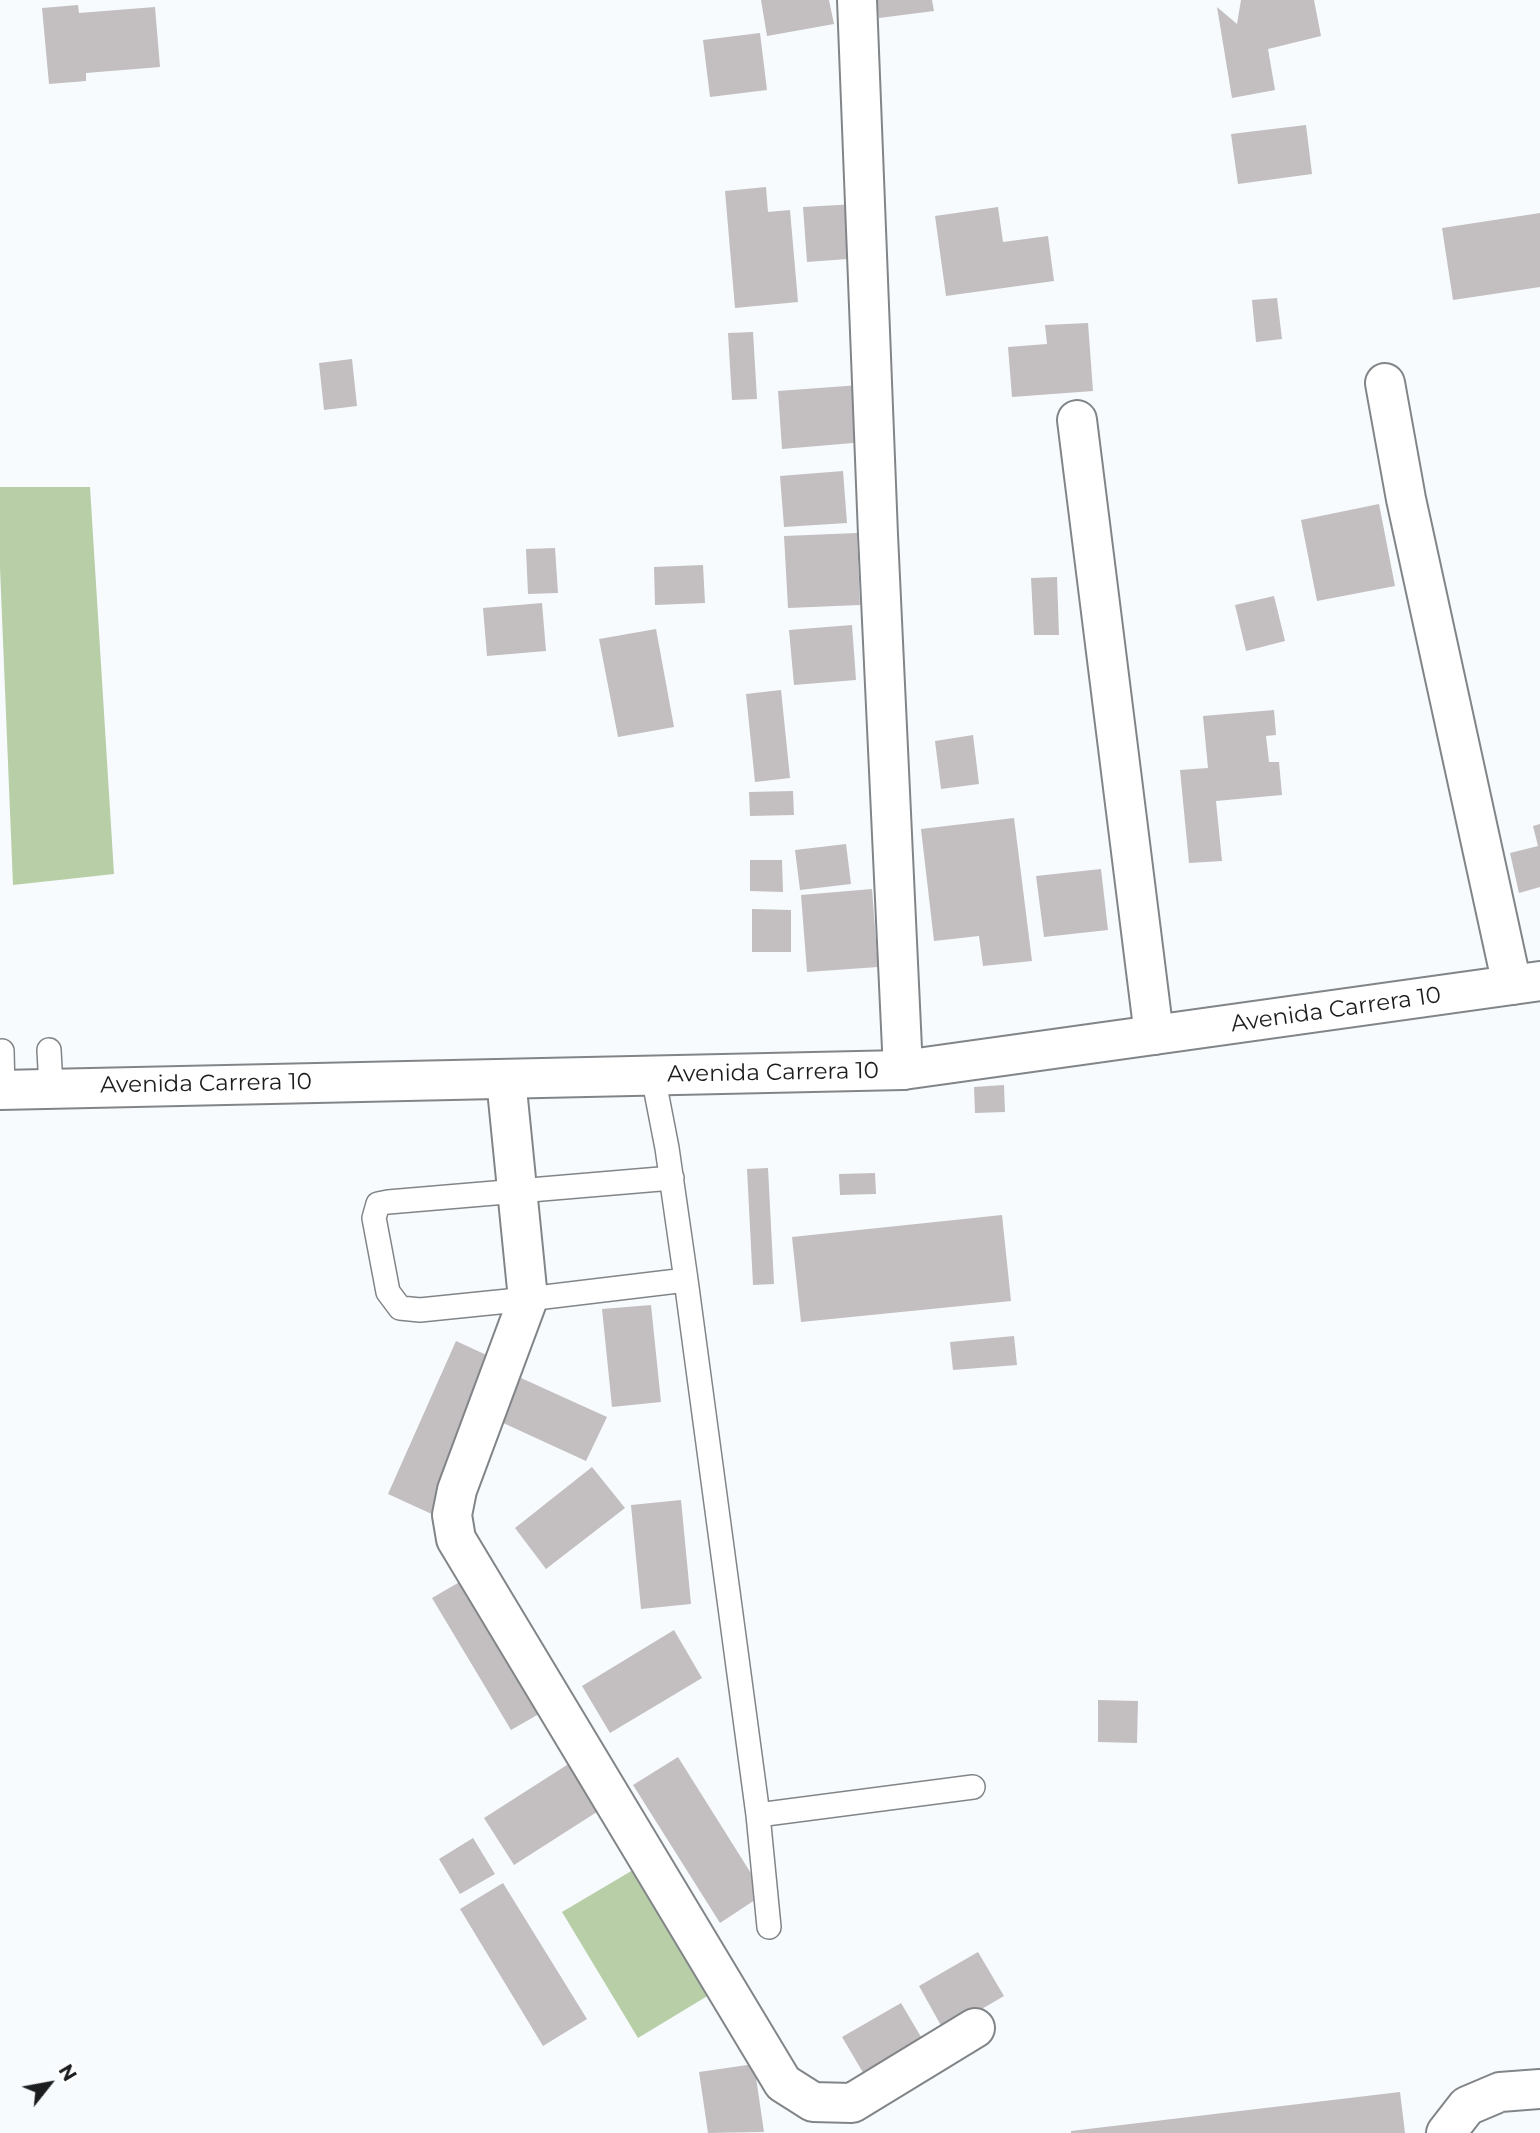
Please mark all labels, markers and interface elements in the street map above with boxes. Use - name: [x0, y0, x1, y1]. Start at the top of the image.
- street label: Avenida Carrera 10: [1229, 982, 1443, 1038]
- street label: Avenida Carrera 10: [667, 1057, 879, 1089]
- street label: Avenida Carrera 10: [100, 1068, 312, 1100]
- north arrow: [14, 2049, 84, 2119]
- text: N: [54, 2060, 81, 2085]

